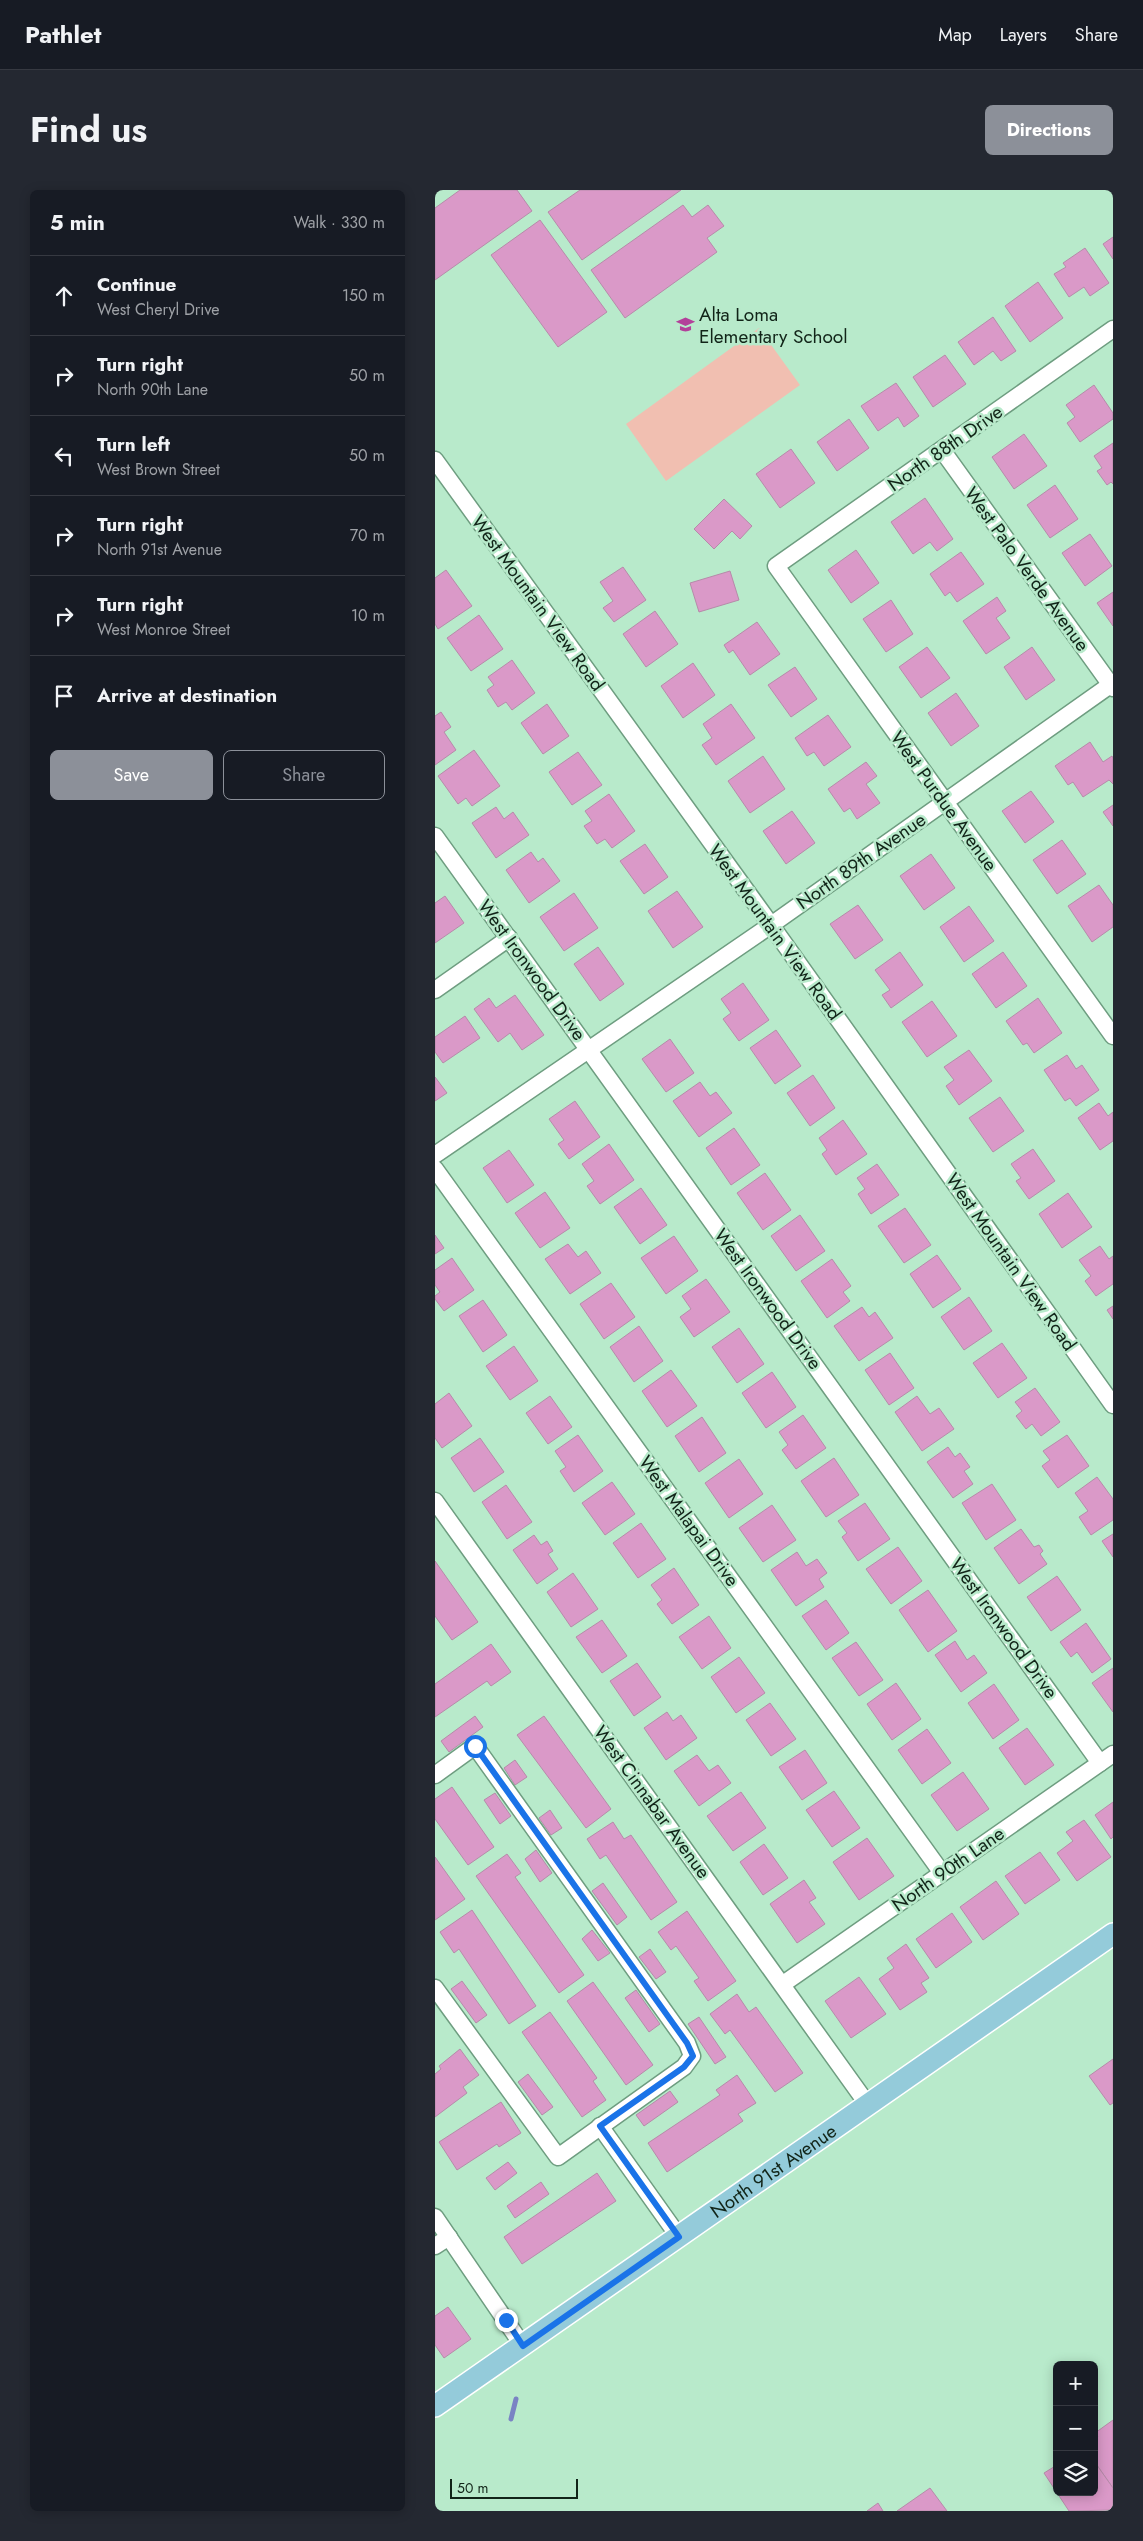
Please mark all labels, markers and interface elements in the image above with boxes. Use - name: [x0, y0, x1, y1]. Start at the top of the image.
- text: Pathlet: [25, 17, 101, 52]
- text: Map: [938, 22, 972, 48]
- text: Layers: [1000, 22, 1047, 48]
- text: Share: [1075, 22, 1118, 48]
- text: Find us: [30, 105, 147, 155]
- button: Directions: [985, 105, 1113, 155]
- text: 5 min: [50, 208, 105, 238]
- text: Walk · 330 m: [294, 211, 385, 234]
- text: Continue: [97, 271, 176, 298]
- icon: ahead: [50, 282, 78, 310]
- text: 150 m: [342, 284, 385, 307]
- text: West Cheryl Drive: [97, 298, 220, 321]
- place label: Alta Loma Elementary School: [699, 301, 848, 350]
- school or university icon: Alta Loma Elementary School: [675, 315, 695, 335]
- text: Turn right: [97, 351, 183, 378]
- icon: right: [50, 362, 78, 390]
- text: 50 m: [349, 364, 385, 387]
- text: North 90th Lane: [97, 378, 208, 401]
- street label: North 88th Drive: [882, 398, 1008, 498]
- text: Turn left: [97, 431, 170, 458]
- icon: left: [50, 442, 78, 470]
- text: 50 m: [349, 444, 385, 467]
- text: West Brown Street: [97, 458, 220, 481]
- street label: West Palo Verde Avenue: [958, 481, 1096, 657]
- street label: West Mountain View Road: [465, 509, 611, 697]
- text: Turn right: [97, 511, 183, 538]
- icon: right: [50, 522, 78, 550]
- text: 70 m: [350, 524, 385, 547]
- text: North 91st Avenue: [97, 538, 222, 561]
- text: Turn right: [97, 591, 183, 618]
- icon: right: [50, 602, 78, 630]
- text: 10 m: [351, 604, 385, 627]
- text: West Monroe Street: [97, 618, 230, 641]
- icon: arrive: [50, 682, 78, 710]
- text: Arrive at destination: [97, 682, 277, 709]
- street label: West Purdue Avenue: [884, 726, 1004, 877]
- button: Save: [50, 750, 213, 800]
- button: Share: [223, 750, 385, 800]
- street label: North 89th Avenue: [791, 806, 931, 916]
- street label: West Mountain View Road: [702, 838, 848, 1026]
- street label: West Ironwood Drive: [472, 894, 593, 1046]
- street label: West Mountain View Road: [939, 1168, 1083, 1356]
- street label: West Ironwood Drive: [708, 1223, 829, 1375]
- street label: West Malapai Drive: [632, 1450, 746, 1592]
- street label: West Ironwood Drive: [944, 1552, 1065, 1704]
- street label: West Cinnabar Avenue: [587, 1720, 717, 1884]
- route start: [464, 1735, 487, 1758]
- street label: North 90th Lane: [886, 1820, 1010, 1918]
- street label: North 91st Avenue: [704, 2117, 842, 2224]
- route end: [495, 2309, 518, 2332]
- map controls: [1053, 2361, 1098, 2496]
- button: +: [1053, 2361, 1098, 2406]
- button: −: [1053, 2406, 1098, 2451]
- button: layers: [1053, 2451, 1098, 2496]
- scale bar: [450, 2476, 577, 2499]
- text: 50 m: [457, 2478, 488, 2498]

